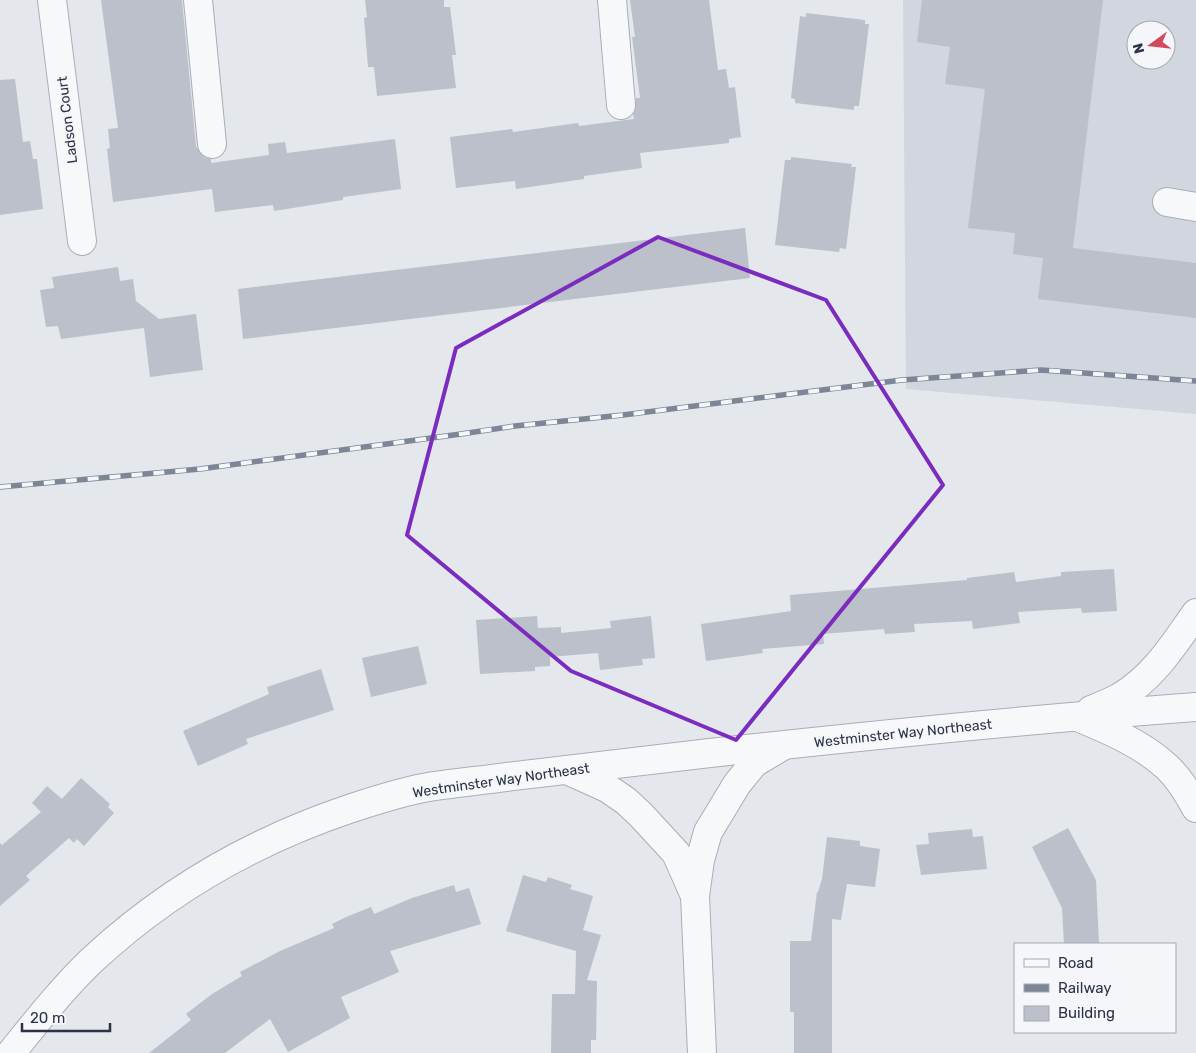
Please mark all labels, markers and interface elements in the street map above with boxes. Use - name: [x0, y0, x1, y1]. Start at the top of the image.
- north arrow: [1126, 20, 1176, 70]
- text: N: [1129, 41, 1148, 55]
- street label: Ladson Court: [54, 75, 81, 164]
- street label: Westminster Way Northeast: [813, 716, 993, 751]
- street label: Westminster Way Northeast: [411, 760, 591, 801]
- legend: [1014, 943, 1176, 1033]
- text: Road: [1058, 954, 1094, 972]
- text: Railway: [1058, 979, 1112, 997]
- scale bar: [22, 1000, 110, 1032]
- text: Building: [1058, 1004, 1115, 1022]
- text: 20 m: [30, 1009, 65, 1027]

